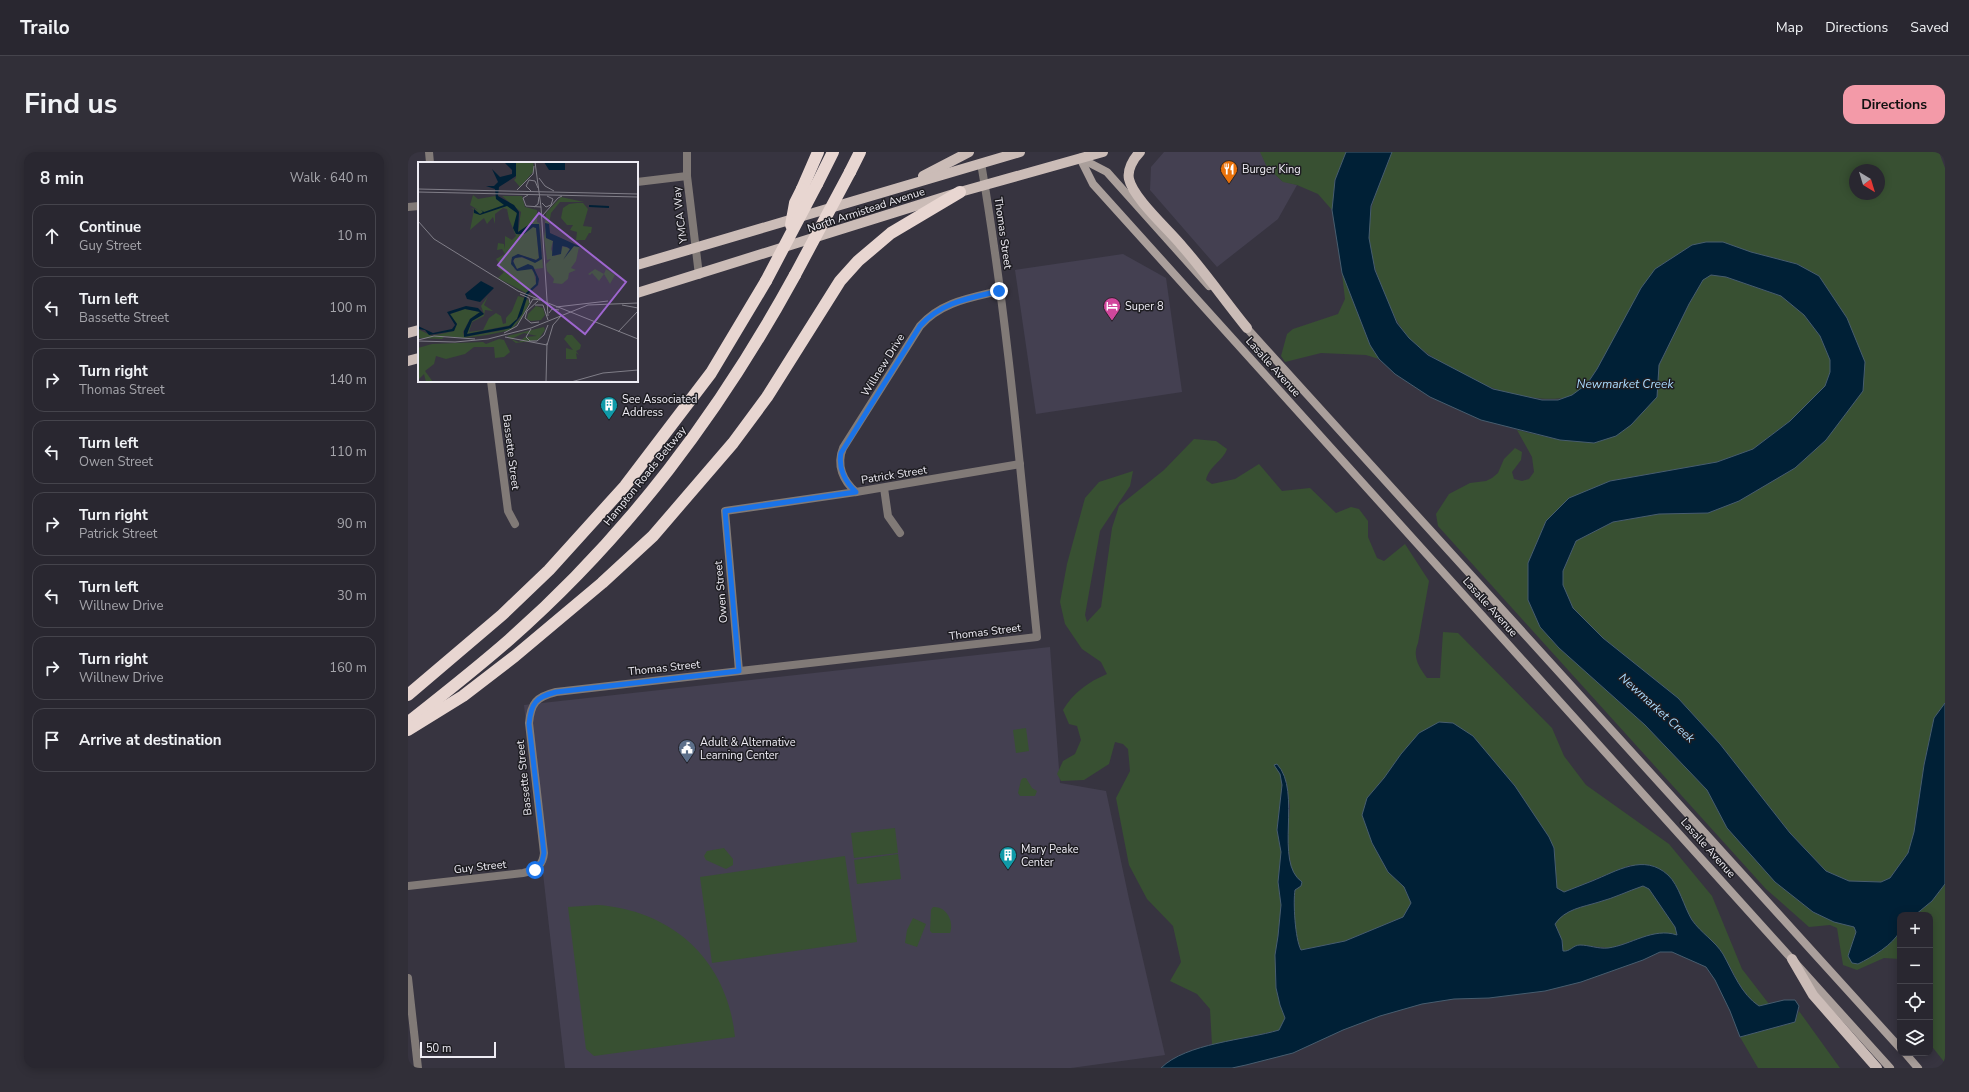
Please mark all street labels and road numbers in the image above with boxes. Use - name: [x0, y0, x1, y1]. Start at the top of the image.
- street label: North Armistead Avenue: [805, 184, 927, 236]
- street label: YMCA Way: [669, 185, 691, 245]
- street label: Thomas Street: [991, 196, 1015, 270]
- street label: Willnew Drive: [858, 331, 908, 399]
- street label: Lasalle Avenue: [1242, 334, 1304, 400]
- street label: Bassette Street: [499, 413, 523, 491]
- street label: Hampton Roads Beltway: [600, 423, 690, 529]
- street label: Patrick Street: [860, 462, 928, 488]
- street label: Owen Street: [711, 560, 731, 624]
- street label: Lasalle Avenue: [1459, 574, 1521, 640]
- street label: Thomas Street: [948, 620, 1022, 644]
- street label: Thomas Street: [627, 657, 701, 679]
- street label: Bassette Street: [513, 739, 535, 817]
- street label: Lasalle Avenue: [1677, 815, 1739, 881]
- street label: Guy Street: [453, 857, 507, 877]

